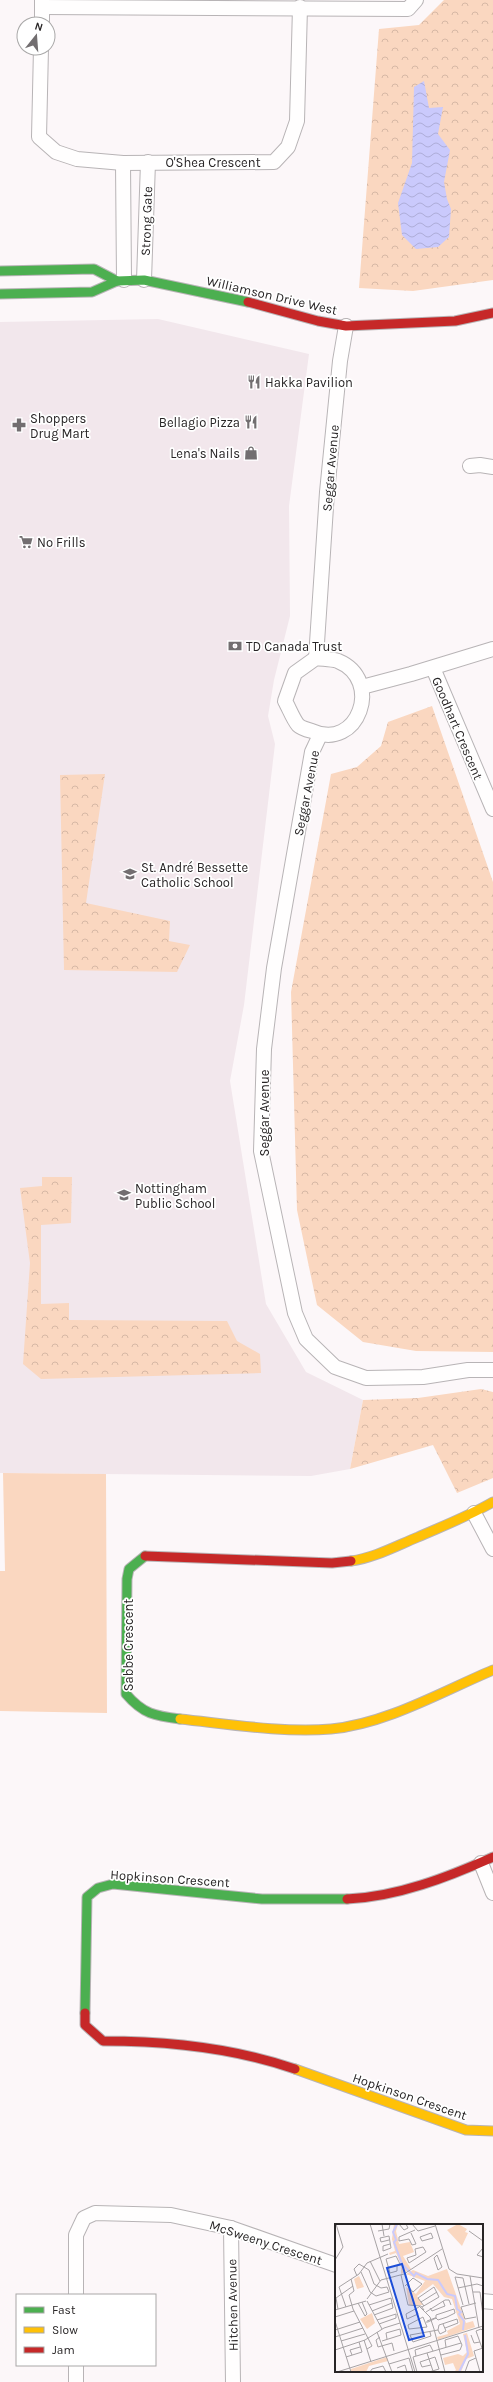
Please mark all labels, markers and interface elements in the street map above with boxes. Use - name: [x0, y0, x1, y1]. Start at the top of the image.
- north arrow: [16, 16, 56, 56]
- text: N: [33, 20, 44, 34]
- street label: O'Shea Crescent: [165, 155, 261, 170]
- street label: Strong Gate: [138, 185, 155, 256]
- street label: Williamson Drive West: [205, 273, 339, 318]
- restaurant icon: Hakka Pavilion: [246, 374, 262, 390]
- place label: Hakka Pavilion: [265, 375, 353, 390]
- place label: Shoppers Drug Mart: [30, 411, 89, 441]
- restaurant icon: Bellagio Pizza: [243, 414, 259, 430]
- place label: Bellagio Pizza: [159, 415, 240, 430]
- pharmacy icon: Shoppers Drug Mart: [11, 417, 27, 433]
- street label: Seggar Avenue: [319, 424, 342, 512]
- shop icon: Lena's Nails: [243, 445, 259, 461]
- place label: Lena's Nails: [170, 446, 240, 461]
- supermarket icon: No Frills: [18, 534, 34, 550]
- place label: No Frills: [37, 535, 86, 550]
- bank icon: TD Canada Trust: [227, 638, 243, 654]
- place label: TD Canada Trust: [246, 639, 342, 654]
- street label: Goodhart Crescent: [429, 675, 486, 782]
- street label: Seggar Avenue: [291, 749, 322, 837]
- place label: St. André Bessette Catholic School: [141, 860, 249, 890]
- school or university icon: St. André Bessette Catholic School: [122, 866, 138, 882]
- street label: Seggar Avenue: [257, 1069, 272, 1156]
- place label: Nottingham Public School: [135, 1181, 215, 1211]
- school or university icon: Nottingham Public School: [116, 1187, 132, 1203]
- street label: Sabbe Crescent: [121, 1599, 136, 1691]
- street label: Hopkinson Crescent: [110, 1867, 230, 1890]
- street label: Hopkinson Crescent: [351, 2070, 469, 2123]
- street label: McSweeny Crescent: [208, 2217, 324, 2268]
- inset map: [335, 2224, 483, 2372]
- street label: Hitchen Avenue: [224, 2258, 241, 2351]
- legend: [16, 2294, 156, 2366]
- text: Fast: [52, 2303, 76, 2317]
- text: Slow: [52, 2323, 78, 2337]
- text: Jam: [52, 2343, 75, 2357]

